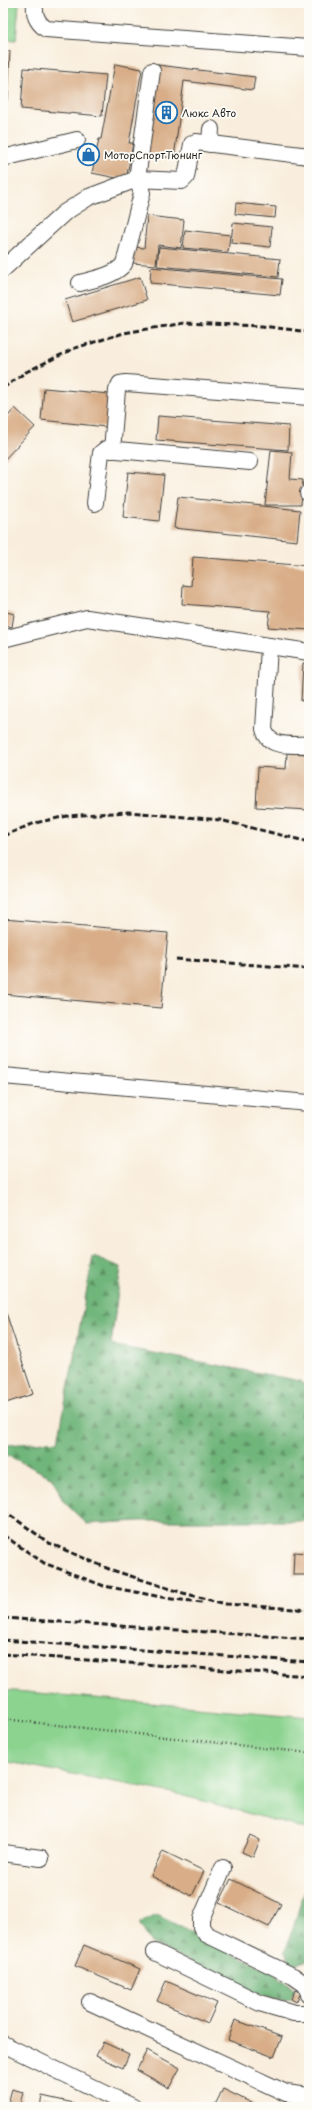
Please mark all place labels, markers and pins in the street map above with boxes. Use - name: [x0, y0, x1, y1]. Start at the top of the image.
- building icon: Люкс Авто: [153, 99, 179, 125]
- place label: Люкс Авто: [182, 105, 236, 120]
- shop icon: МоторСпортТюнинг: [75, 141, 101, 167]
- place label: МоторСпортТюнинг: [104, 147, 203, 162]

